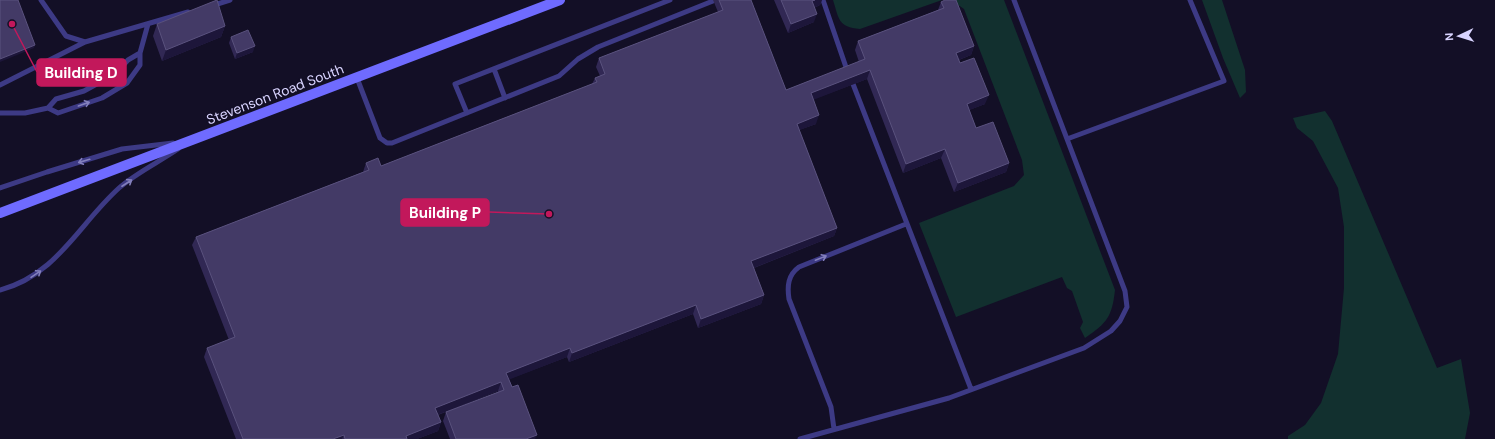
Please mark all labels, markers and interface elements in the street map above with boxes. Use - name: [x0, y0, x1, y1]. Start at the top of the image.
- north arrow: [1439, 16, 1479, 56]
- text: N: [1442, 32, 1456, 41]
- callout: Building D: [37, 59, 126, 86]
- street label: Stevenson Road South: [204, 60, 346, 128]
- text: Building D: [44, 63, 118, 83]
- one-way arrow: [78, 100, 90, 108]
- one-way arrow: [77, 158, 90, 165]
- one-way arrow: [121, 179, 132, 187]
- callout: Building P: [401, 199, 489, 226]
- text: Building P: [409, 203, 481, 223]
- one-way arrow: [814, 254, 826, 262]
- one-way arrow: [30, 270, 41, 279]

